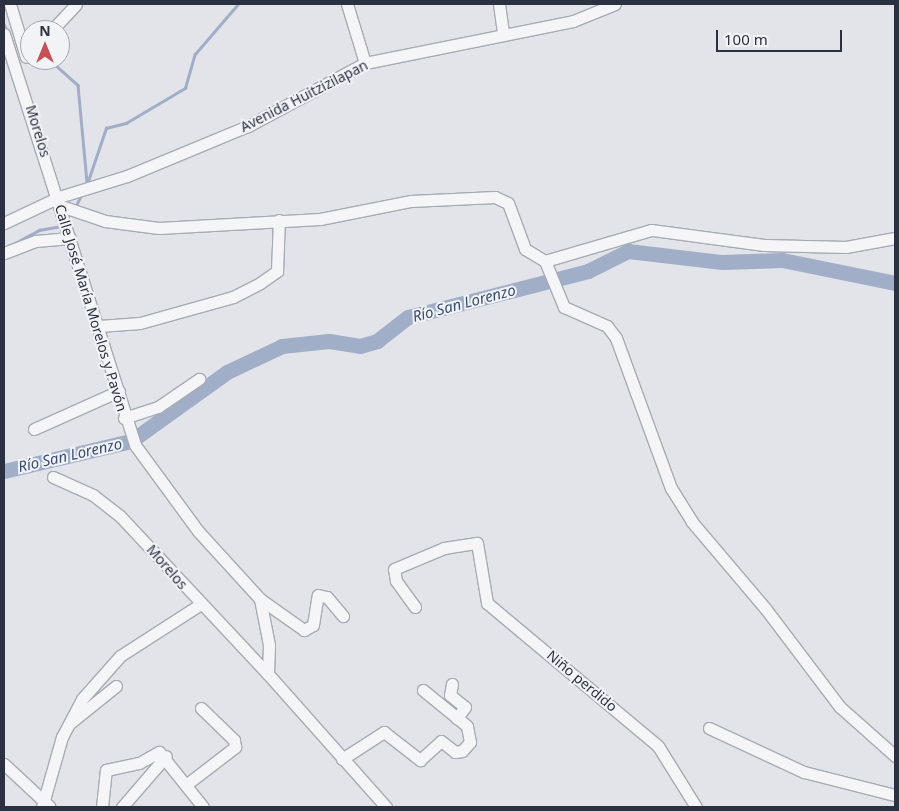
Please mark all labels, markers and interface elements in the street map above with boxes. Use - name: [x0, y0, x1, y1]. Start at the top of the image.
- north arrow: [20, 20, 70, 70]
- scale bar: [719, 20, 845, 52]
- text: N: [39, 21, 51, 40]
- text: 100 m: [724, 29, 768, 49]
- street label: Avenida Huitzizilapan: [237, 57, 371, 135]
- street label: Morelos: [22, 103, 54, 159]
- street label: Calle José María Morelos y Pavón: [51, 202, 131, 414]
- water label: Río San Lorenzo: [410, 281, 518, 325]
- water label: Río San Lorenzo: [16, 434, 124, 476]
- street label: Morelos: [143, 541, 191, 593]
- street label: Niño perdido: [544, 647, 620, 715]

